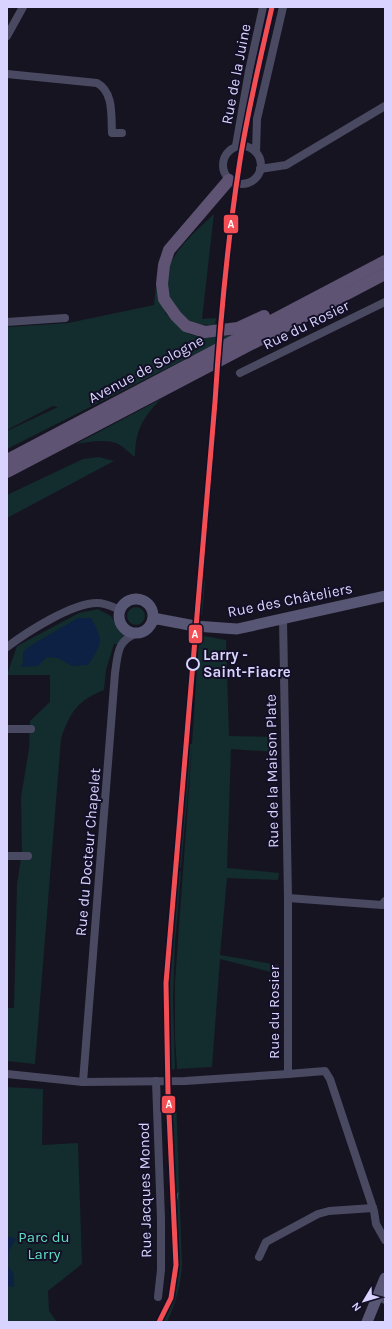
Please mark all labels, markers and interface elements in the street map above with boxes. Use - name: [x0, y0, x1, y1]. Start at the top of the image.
- street label: Rue de la Juine: [217, 22, 255, 126]
- line badge: A: [223, 214, 239, 234]
- text: A: [228, 218, 235, 231]
- street label: Rue du Rosier: [260, 296, 353, 354]
- street label: Avenue de Sologne: [85, 331, 207, 407]
- street label: Rue des Châteliers: [226, 579, 354, 621]
- line badge: A: [188, 624, 203, 644]
- text: A: [192, 628, 199, 641]
- place label: Larry - Saint-Fiacre: [203, 646, 291, 681]
- marker: Larry - Saint-Fiacre: [186, 657, 200, 671]
- street label: Rue de la Maison Plate: [262, 694, 282, 848]
- street label: Rue du Docteur Chapelet: [72, 767, 104, 937]
- street label: Rue du Rosier: [265, 964, 283, 1059]
- line badge: A: [161, 1095, 176, 1114]
- text: A: [166, 1098, 173, 1111]
- street label: Rue Jacques Monod: [135, 1122, 155, 1258]
- park label: Parc du Larry: [18, 1228, 70, 1263]
- north arrow: [344, 1281, 384, 1321]
- text: N: [349, 1300, 364, 1314]

